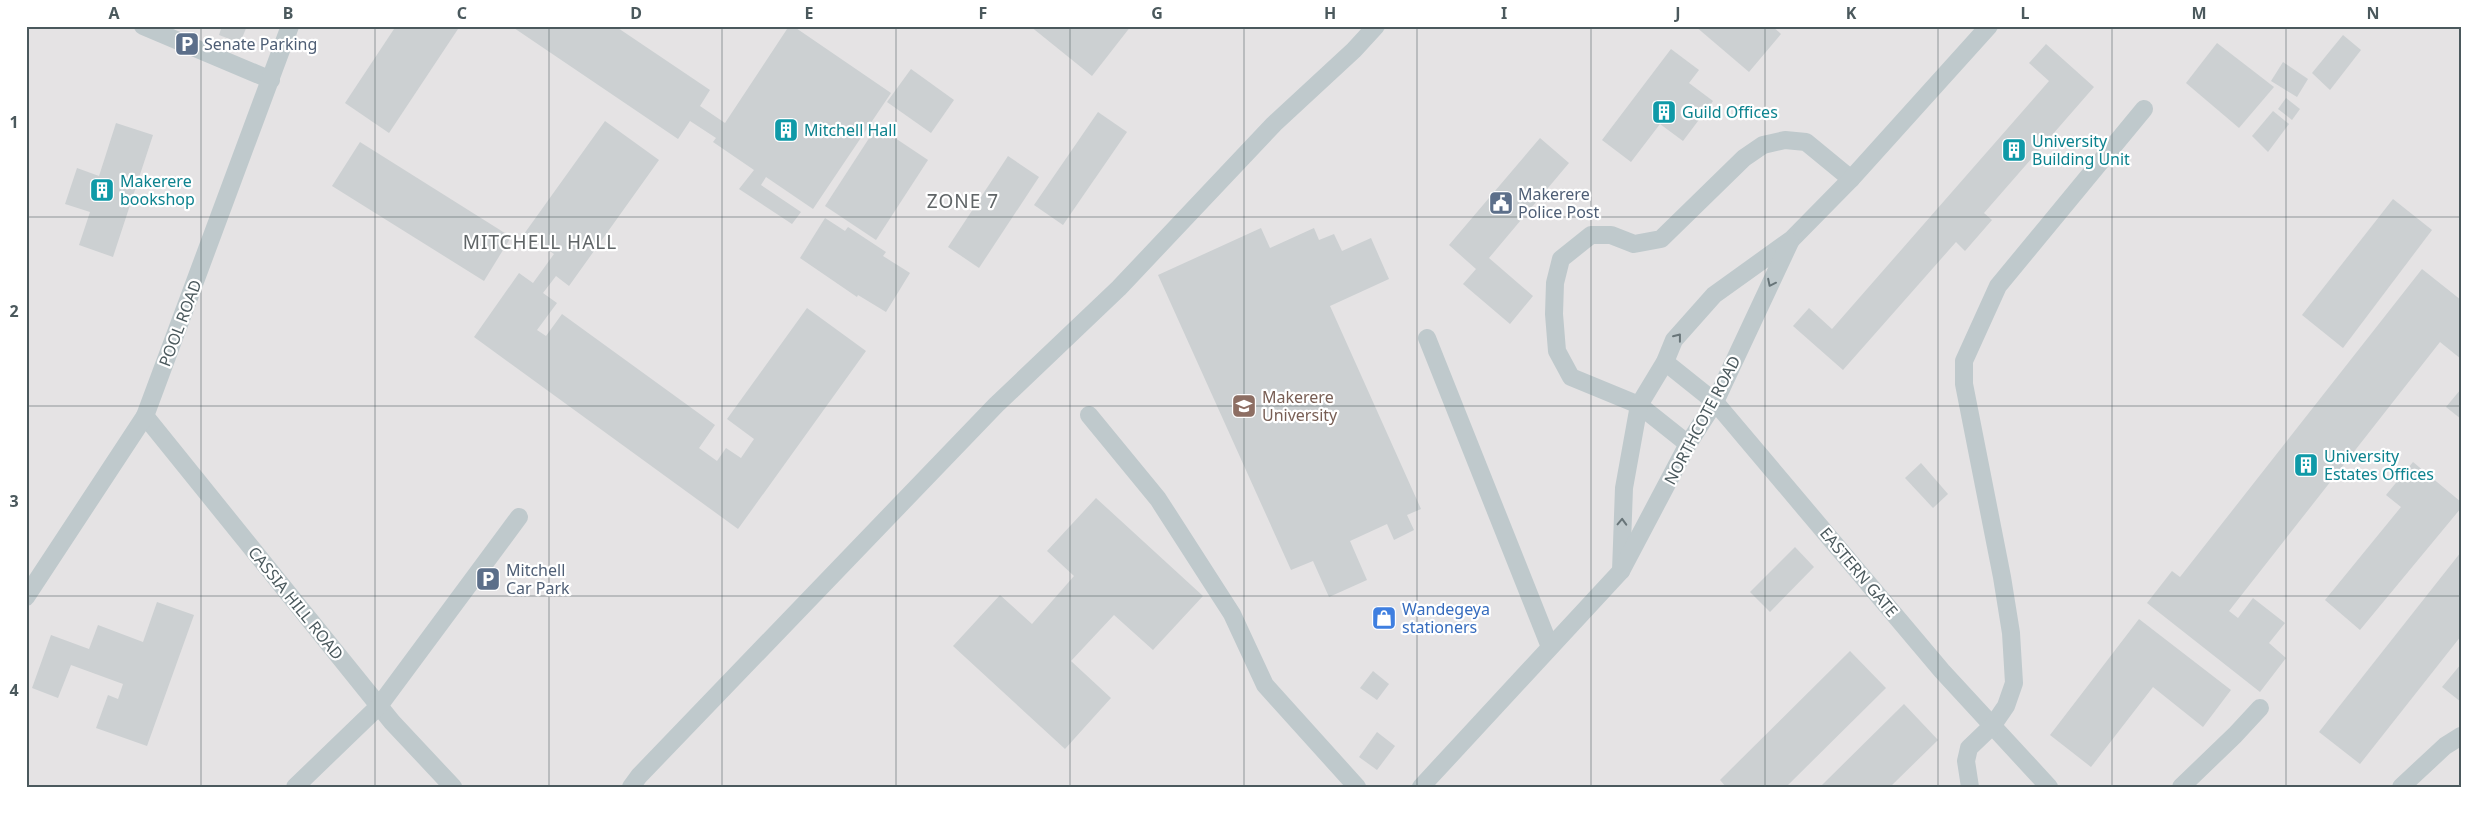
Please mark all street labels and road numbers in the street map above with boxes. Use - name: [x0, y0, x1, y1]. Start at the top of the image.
- street label: POOL ROAD: [153, 276, 207, 370]
- street label: NORTHCOTE ROAD: [1659, 352, 1745, 488]
- street label: EASTERN GATE: [1815, 523, 1903, 621]
- street label: CASSIA HILL ROAD: [243, 542, 349, 664]

